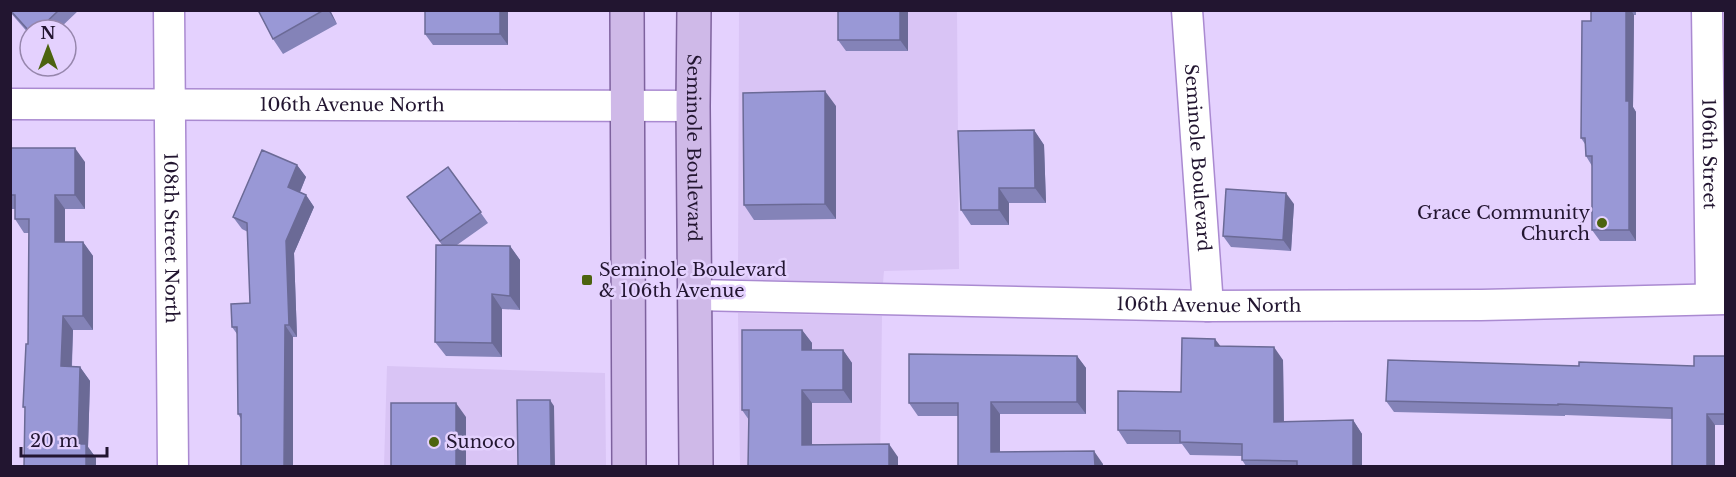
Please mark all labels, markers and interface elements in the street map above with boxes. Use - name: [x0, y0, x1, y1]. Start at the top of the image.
- north arrow: [18, 18, 78, 78]
- text: N: [40, 23, 56, 43]
- street label: Seminole Boulevard: [682, 54, 705, 242]
- street label: Seminole Boulevard: [1180, 63, 1215, 252]
- street label: 106th Avenue North: [259, 94, 445, 116]
- street label: 106th Street: [1697, 98, 1721, 210]
- street label: 108th Street North: [159, 152, 183, 323]
- place label: Grace Community Church: [1417, 202, 1590, 245]
- marker: Grace Community Church: [1595, 216, 1609, 230]
- place label: Seminole Boulevard & 106th Avenue: [599, 259, 787, 302]
- marker: Seminole Boulevard & 106th Avenue: [580, 273, 594, 287]
- street label: 106th Avenue North: [1116, 293, 1301, 317]
- scale bar: [21, 420, 106, 458]
- text: 20 m: [30, 430, 78, 452]
- place label: Sunoco: [446, 431, 515, 453]
- marker: Sunoco: [427, 435, 441, 449]

